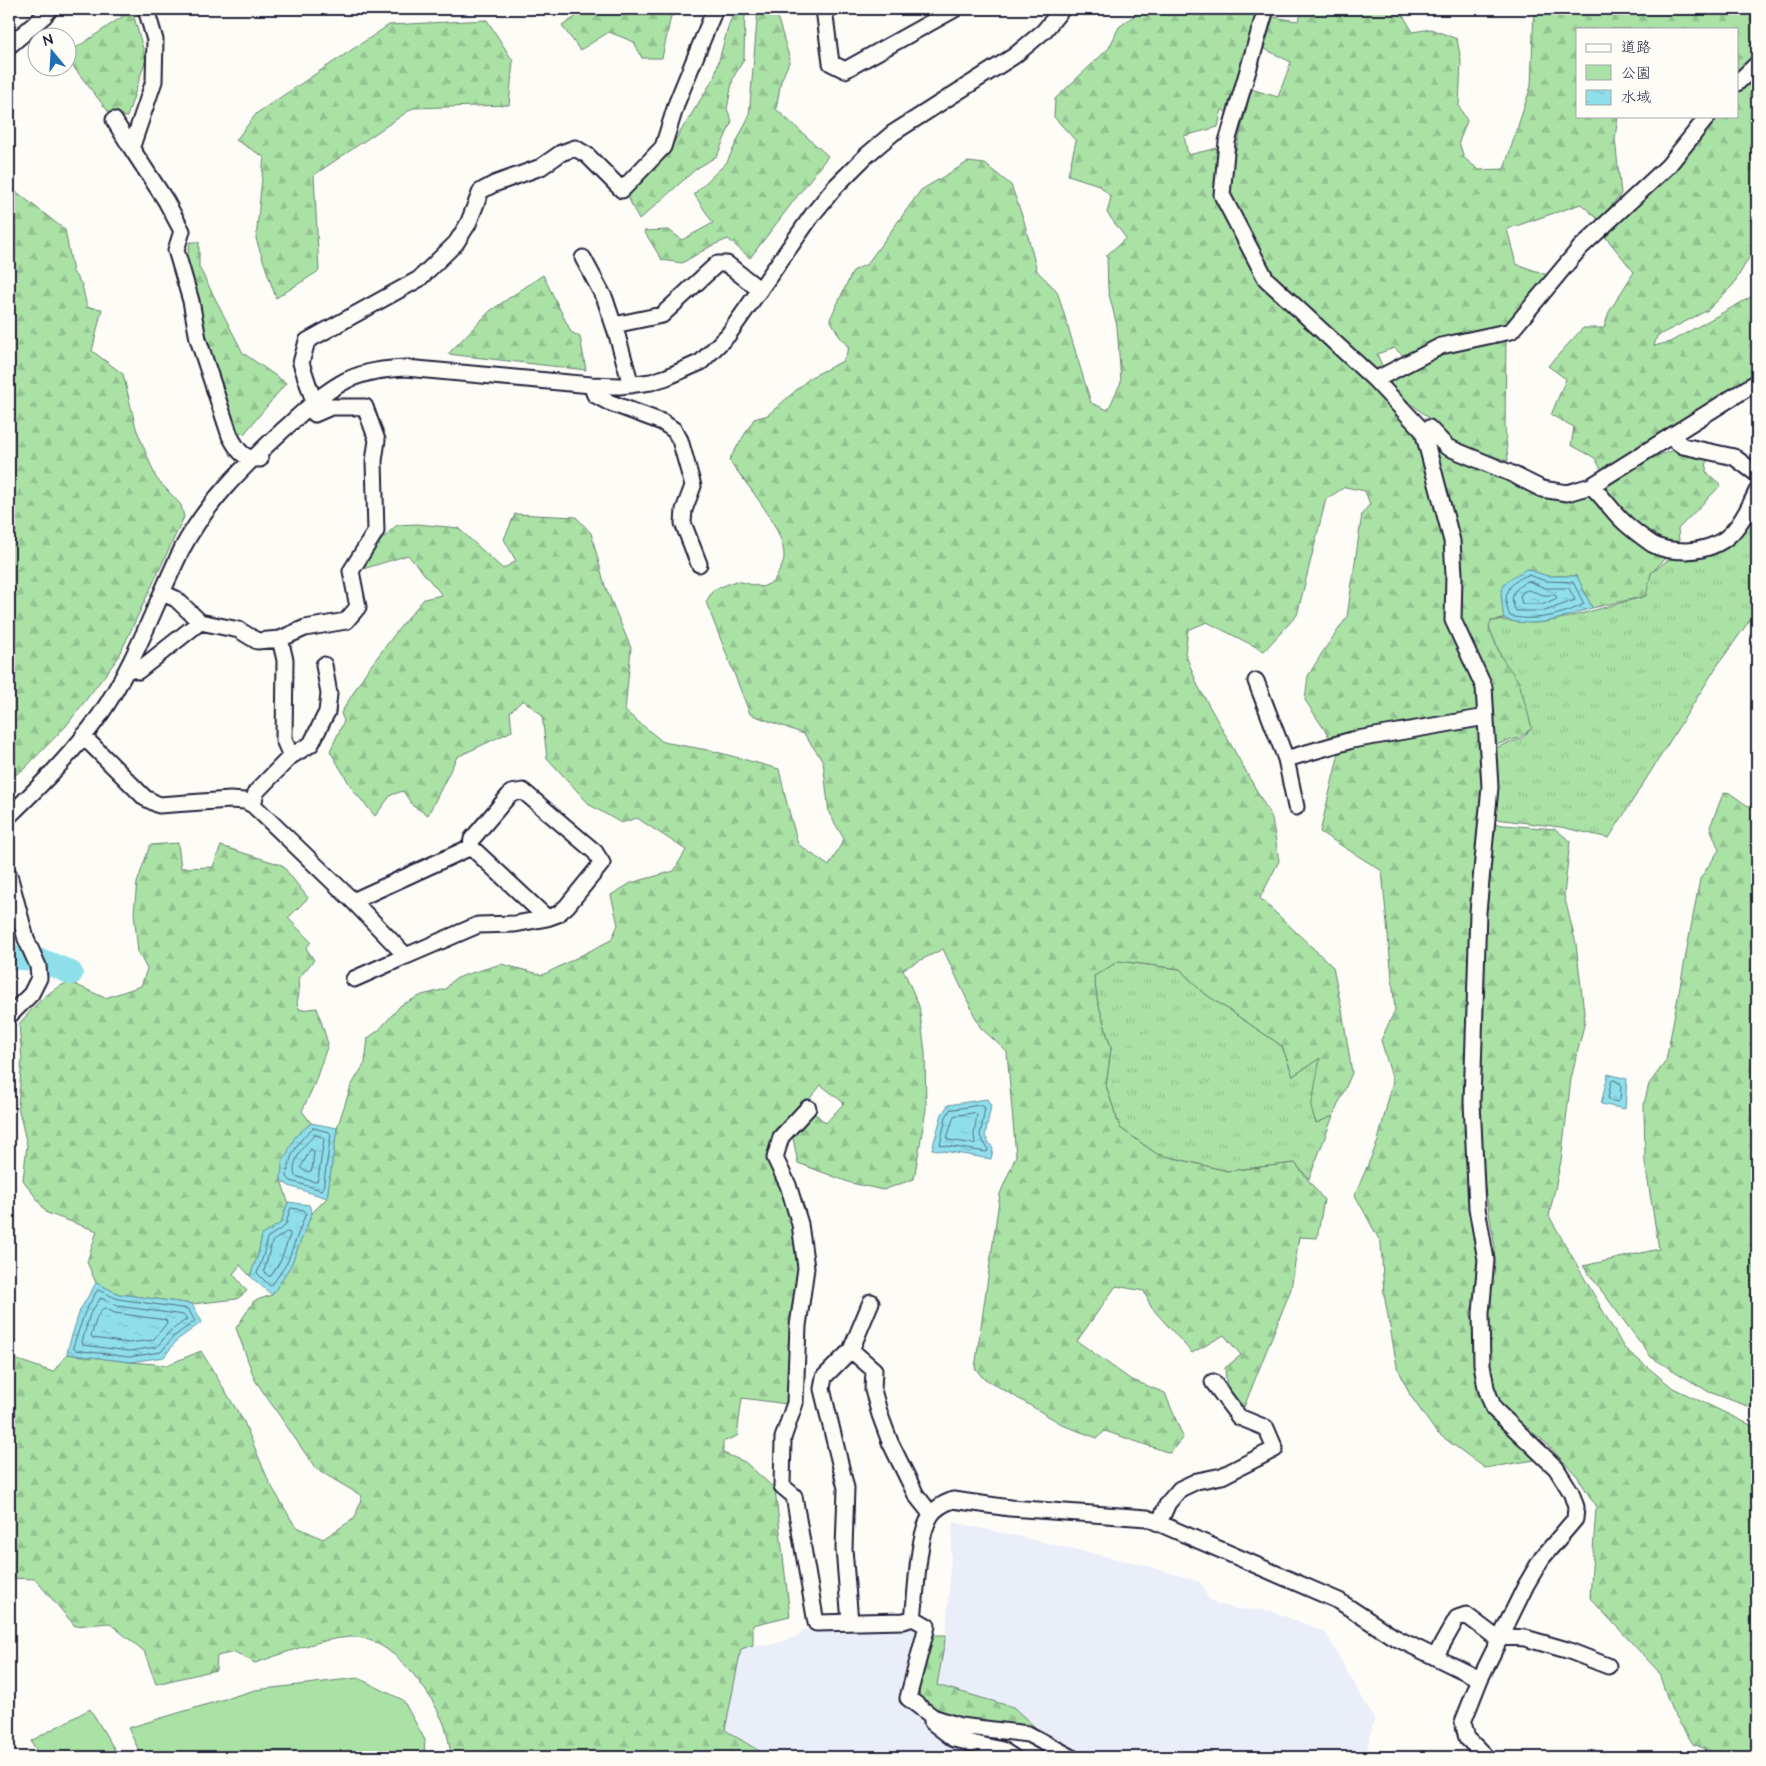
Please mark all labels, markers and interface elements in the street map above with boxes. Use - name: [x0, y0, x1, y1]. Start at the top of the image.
- north arrow: [28, 28, 78, 78]
- legend: [1576, 28, 1738, 118]
- text: N: [41, 30, 56, 51]
- text: 道路: [1621, 37, 1651, 58]
- text: 公園: [1621, 63, 1651, 84]
- text: 水域: [1621, 87, 1651, 108]

